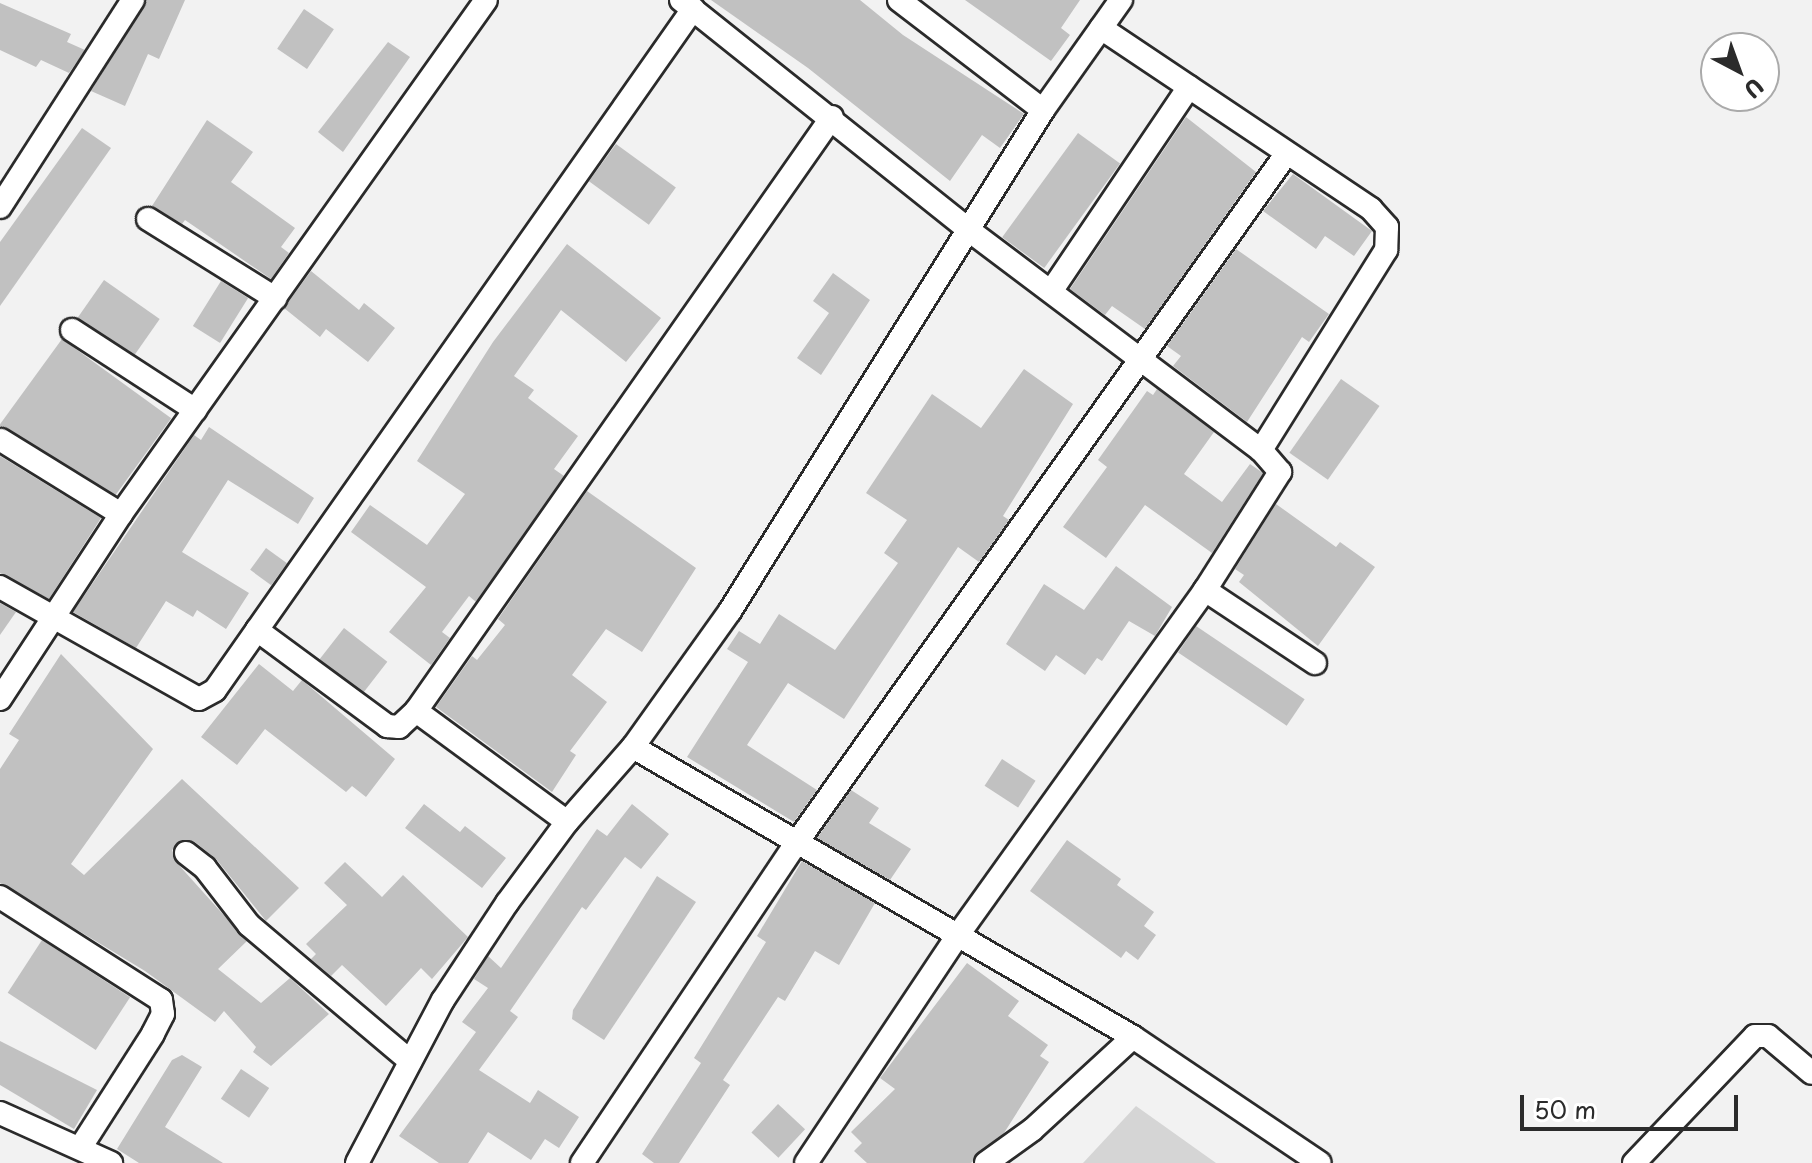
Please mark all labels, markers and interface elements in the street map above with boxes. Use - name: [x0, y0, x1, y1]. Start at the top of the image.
- north arrow: [1700, 32, 1780, 112]
- text: U: [1738, 71, 1772, 107]
- scale bar: [1524, 1079, 1742, 1129]
- text: 50 m: [1534, 1091, 1596, 1127]

